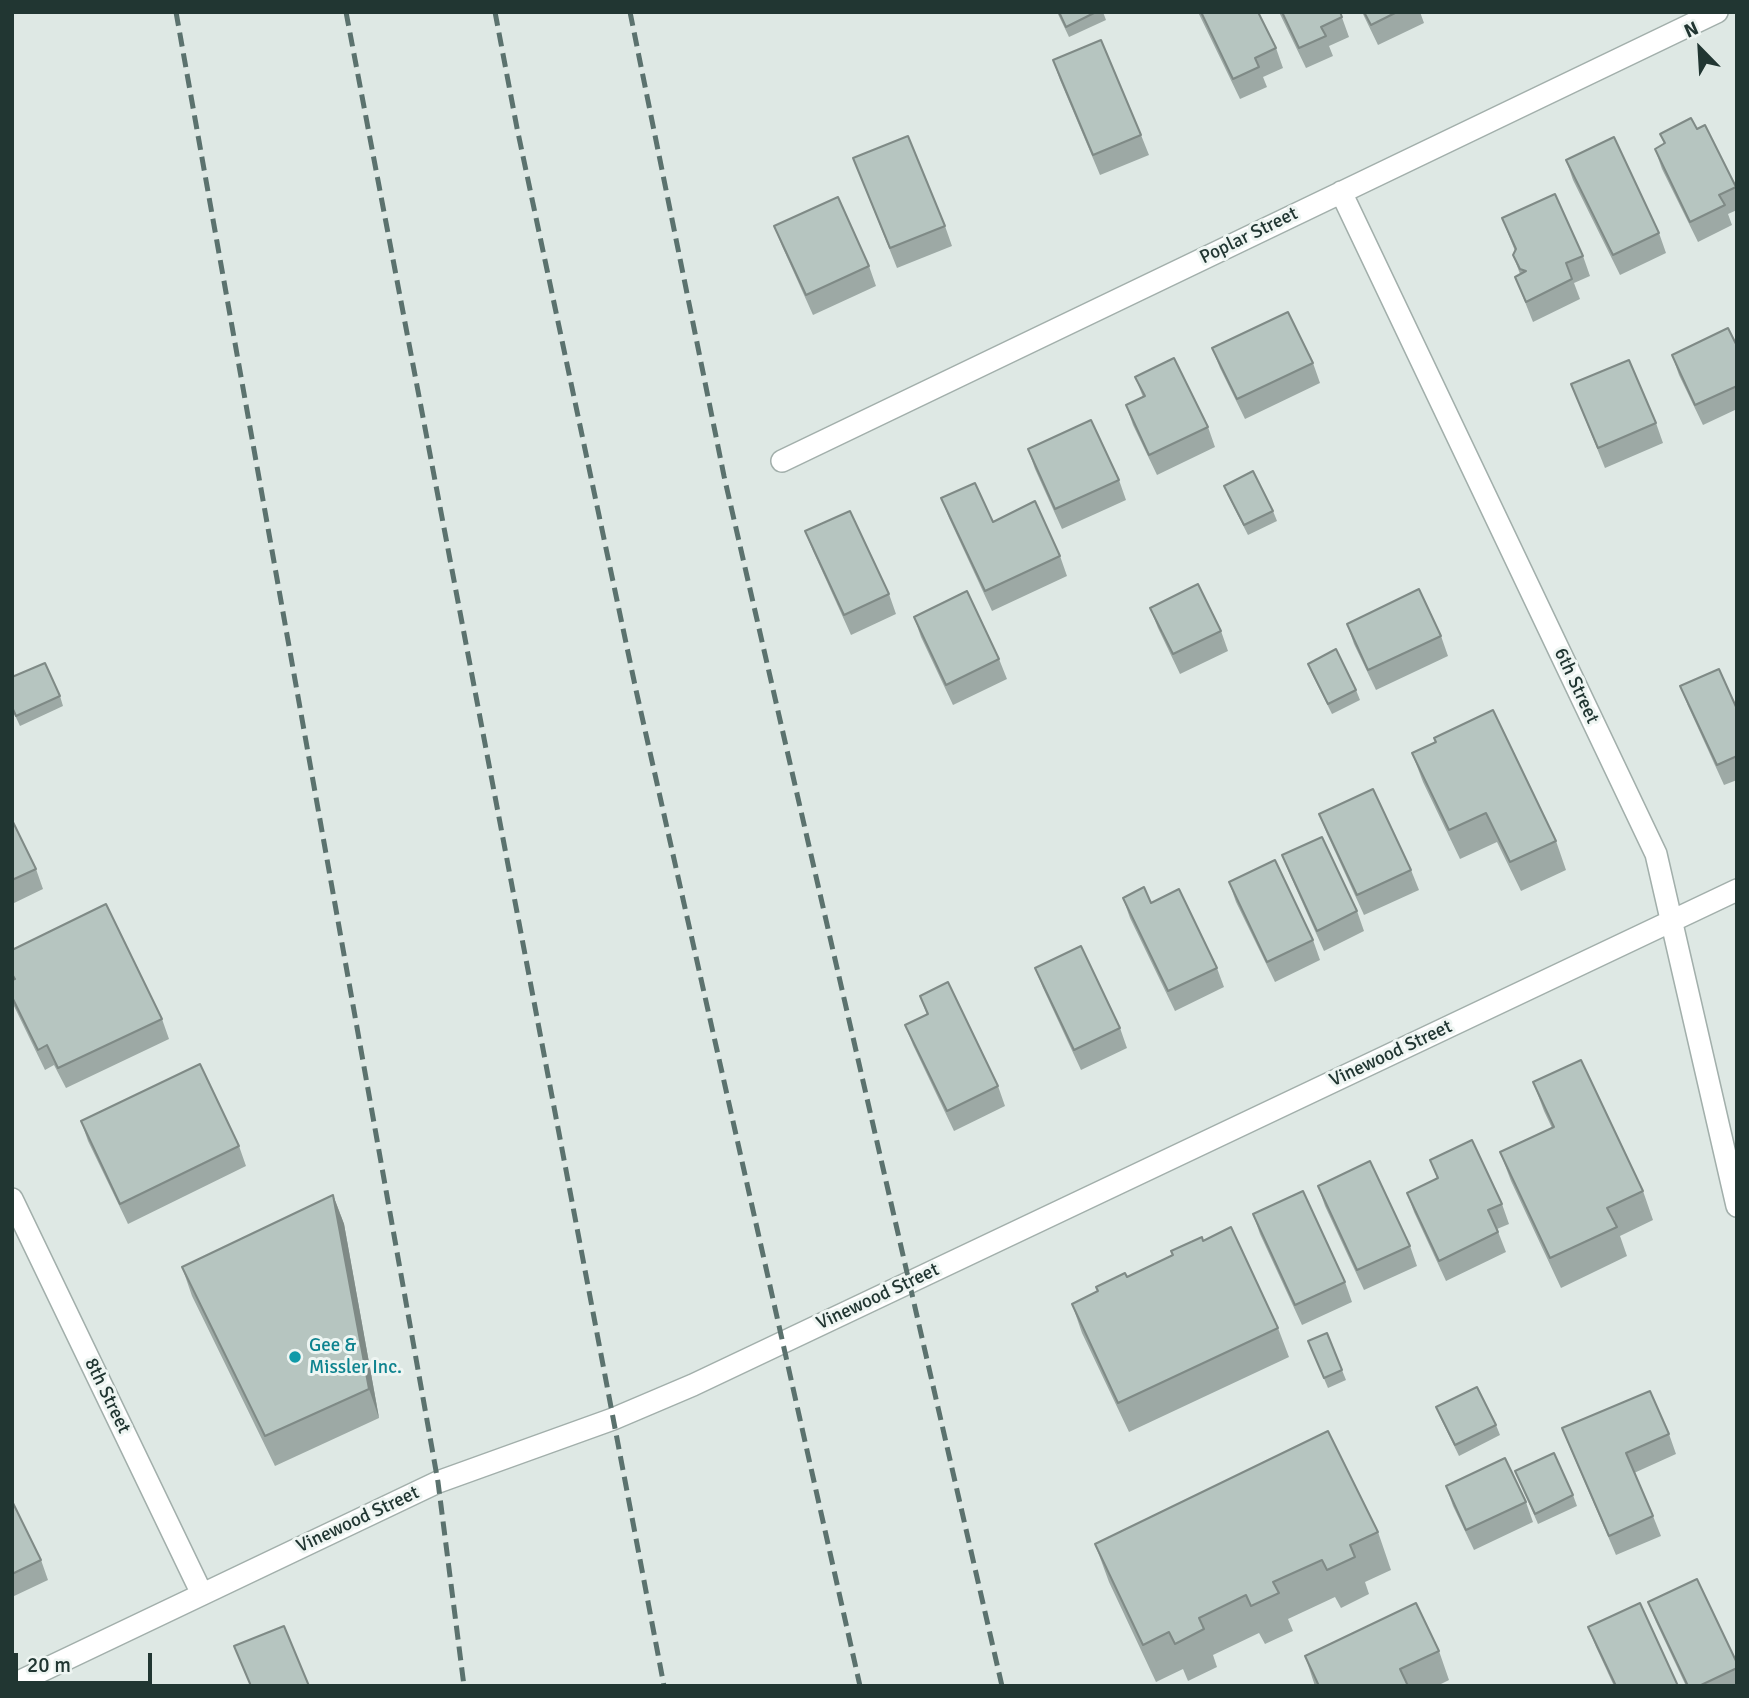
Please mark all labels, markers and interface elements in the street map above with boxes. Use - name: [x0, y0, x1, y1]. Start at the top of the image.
- north arrow: [1665, 14, 1735, 84]
- text: N: [1681, 16, 1702, 43]
- street label: Poplar Street: [1196, 202, 1302, 270]
- street label: 6th Street: [1549, 645, 1603, 727]
- street label: Vinewood Street: [1326, 1016, 1456, 1092]
- street label: Vinewood Street: [813, 1259, 943, 1335]
- place label: Gee & Missler Inc.: [309, 1335, 402, 1379]
- marker: Gee & Missler Inc.: [287, 1349, 303, 1365]
- street label: 8th Street: [79, 1355, 135, 1437]
- street label: Vinewood Street: [293, 1482, 423, 1558]
- scale bar: [18, 1638, 156, 1682]
- text: 20 m: [27, 1652, 71, 1678]

